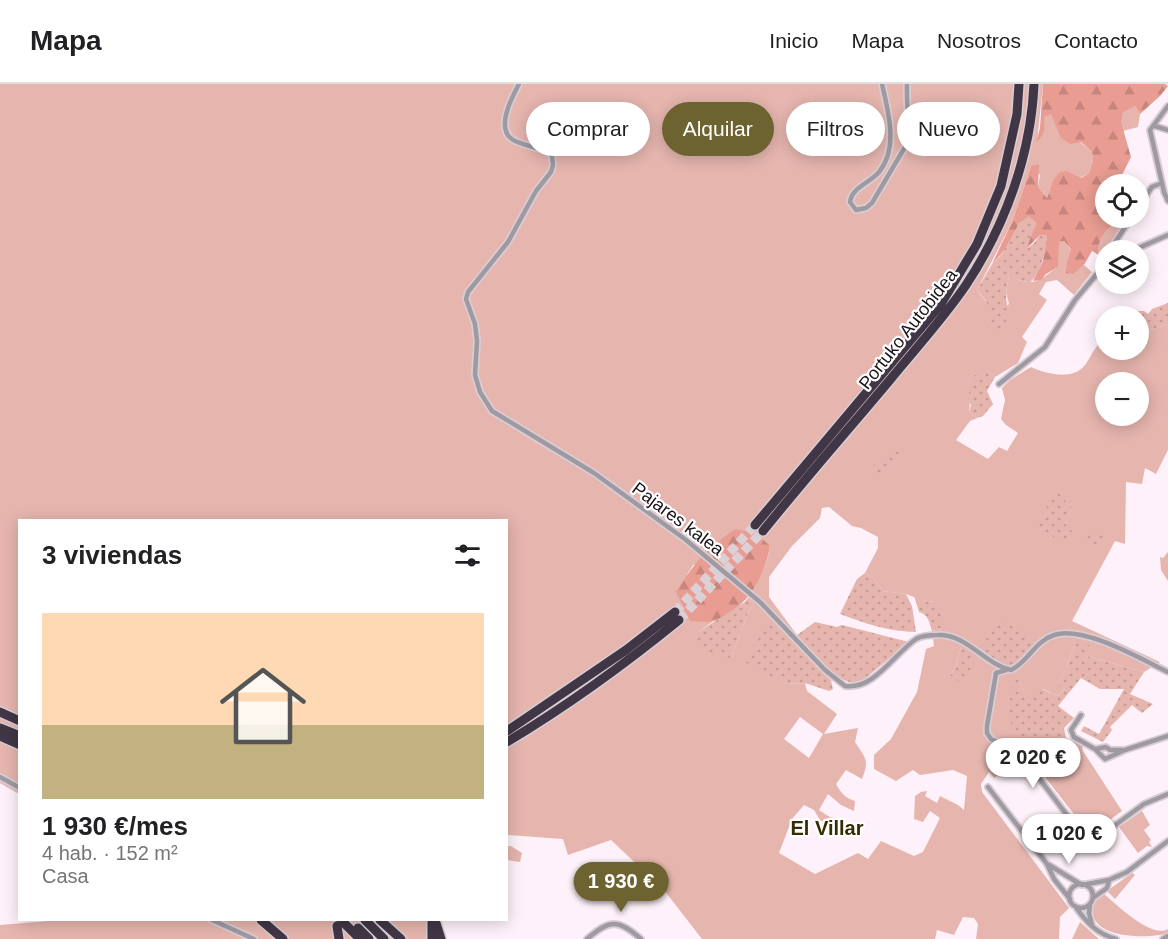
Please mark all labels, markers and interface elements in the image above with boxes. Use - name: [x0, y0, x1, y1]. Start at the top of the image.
- text: Mapa: [30, 25, 102, 56]
- text: Inicio: [769, 29, 818, 52]
- text: Mapa: [851, 29, 904, 52]
- text: Nosotros: [937, 29, 1021, 52]
- text: Contacto: [1054, 29, 1138, 52]
- chip: Comprar: [526, 102, 650, 156]
- chip: Alquilar: [662, 102, 774, 156]
- chip: Filtros: [786, 102, 885, 156]
- chip: Nuevo: [897, 102, 1000, 156]
- map controls: [1095, 174, 1149, 426]
- button: locate: [1095, 174, 1149, 228]
- button: layers: [1095, 240, 1149, 294]
- street label: Portuko Autobidea: [855, 264, 962, 393]
- button: +: [1095, 306, 1149, 360]
- button: −: [1095, 372, 1149, 426]
- street label: Pajares kalea: [628, 478, 728, 560]
- icon: filters: [451, 539, 484, 572]
- text: 3 viviendas: [42, 540, 182, 570]
- icon: home: [209, 652, 317, 760]
- pin: 2 020 €: [978, 738, 1088, 789]
- text: 2 020 €: [1000, 746, 1066, 768]
- text: 1 930 €/mes: [42, 811, 188, 841]
- pin: 1 020 €: [1014, 814, 1124, 865]
- district label: El Villar: [790, 817, 864, 839]
- text: 1 020 €: [1036, 822, 1102, 844]
- text: 4 hab. · 152 m²: [42, 842, 178, 864]
- pin: 1 930 €: [566, 862, 676, 913]
- text: Casa: [42, 865, 89, 887]
- text: 1 930 €: [588, 870, 654, 892]

